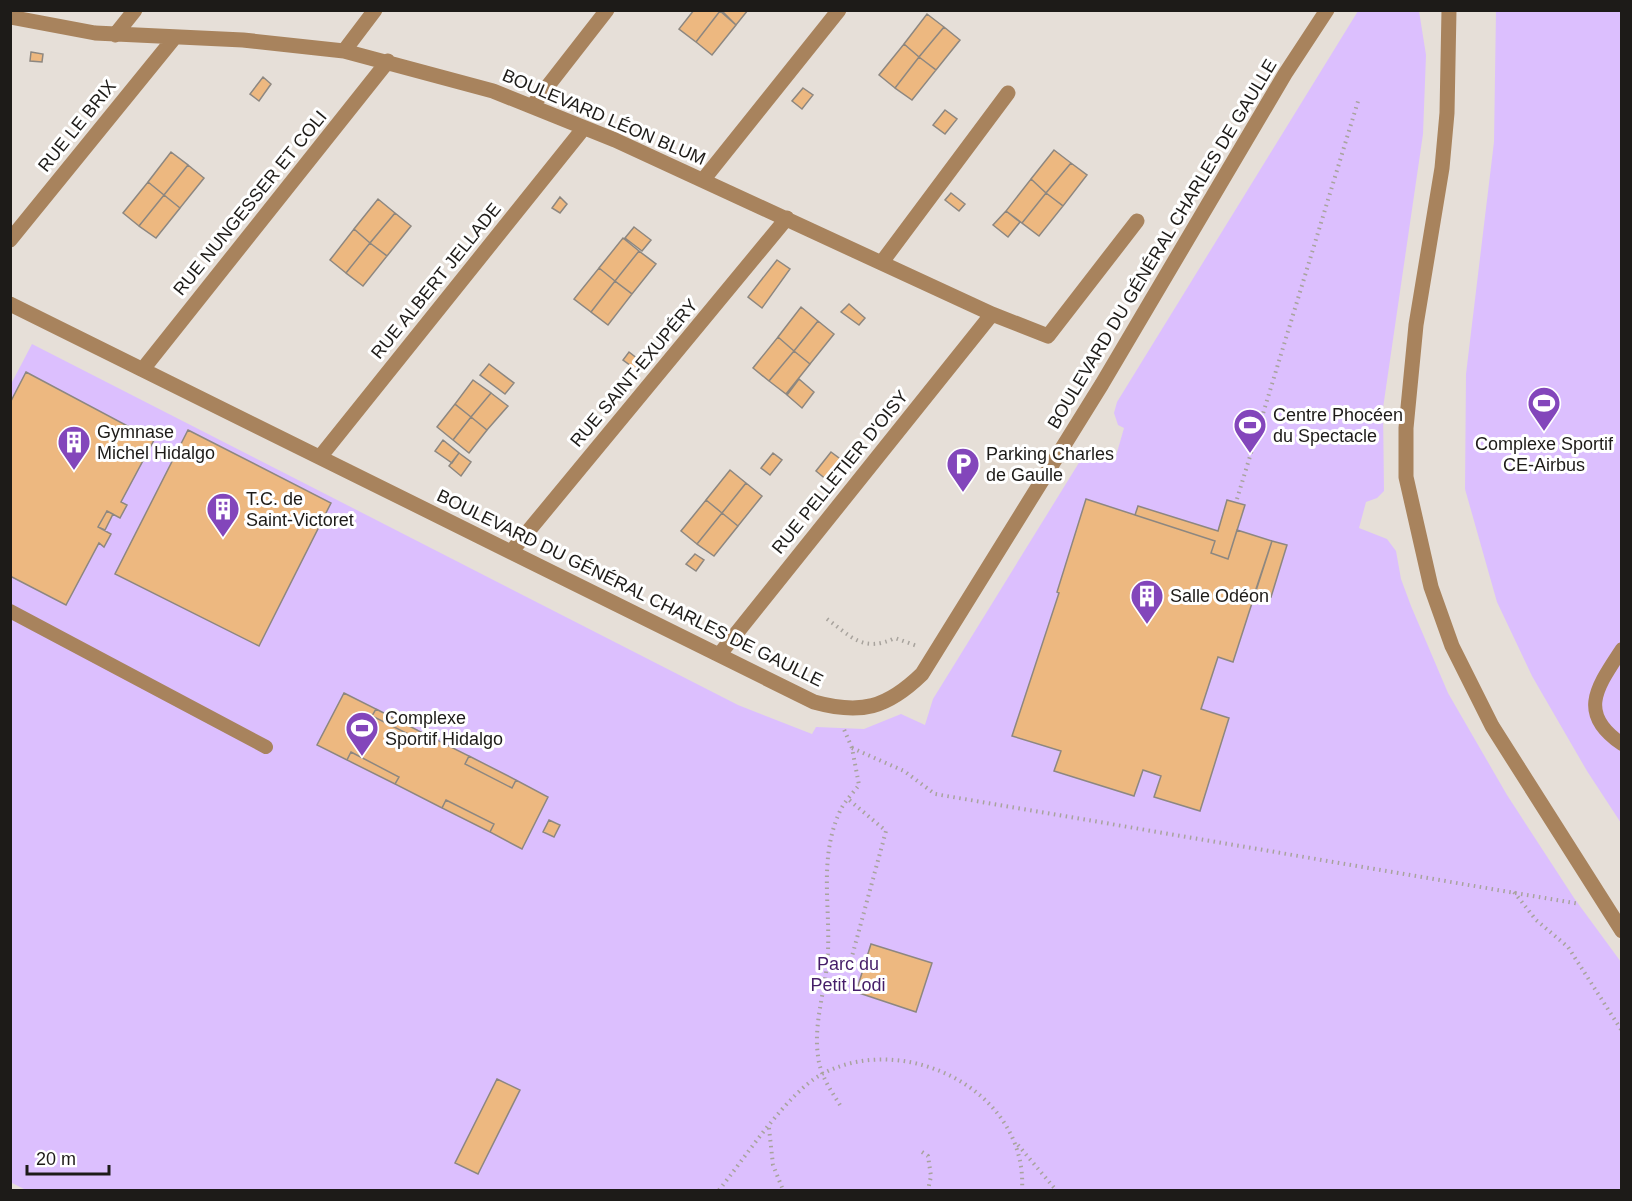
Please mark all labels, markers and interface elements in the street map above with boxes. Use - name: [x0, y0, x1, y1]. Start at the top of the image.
- street label: BOULEVARD DU GÉNÉRAL CHARLES DE GAULLE: [1043, 56, 1281, 432]
- street label: BOULEVARD LÉON BLUM: [499, 65, 709, 169]
- street label: RUE LE BRIX: [34, 76, 120, 176]
- street label: RUE NUNGESSER ET COLI: [169, 107, 331, 299]
- street label: RUE ALBERT JELLADE: [367, 199, 505, 363]
- street label: RUE SAINT-EXUPÉRY: [566, 295, 702, 451]
- sports icon: Complexe Sportif CE-Airbus: [1526, 385, 1562, 432]
- street label: RUE PELLETIER D'OISY: [768, 386, 912, 558]
- place label: Centre Phocéen du Spectacle: [1273, 405, 1403, 446]
- sports icon: Centre Phocéen du Spectacle: [1232, 407, 1268, 454]
- place label: Gymnase Michel Hidalgo: [97, 422, 215, 463]
- building icon: Gymnase Michel Hidalgo: [56, 424, 92, 471]
- place label: Complexe Sportif CE-Airbus: [1475, 434, 1614, 475]
- place label: Parking Charles de Gaulle: [986, 444, 1114, 485]
- parking icon: Parking Charles de Gaulle: [945, 446, 981, 493]
- street label: BOULEVARD DU GÉNÉRAL CHARLES DE GAULLE: [434, 485, 826, 691]
- place label: T.C. de Saint-Victoret: [246, 489, 354, 530]
- building icon: T.C. de Saint-Victoret: [205, 491, 241, 538]
- building icon: Salle Odéon: [1129, 578, 1165, 625]
- place label: Salle Odéon: [1170, 586, 1269, 606]
- place label: Complexe Sportif Hidalgo: [385, 708, 503, 749]
- sports icon: Complexe Sportif Hidalgo: [344, 710, 380, 757]
- park label: Parc du Petit Lodi: [810, 954, 886, 995]
- scale bar: [27, 1138, 110, 1176]
- text: 20 m: [36, 1149, 76, 1169]

